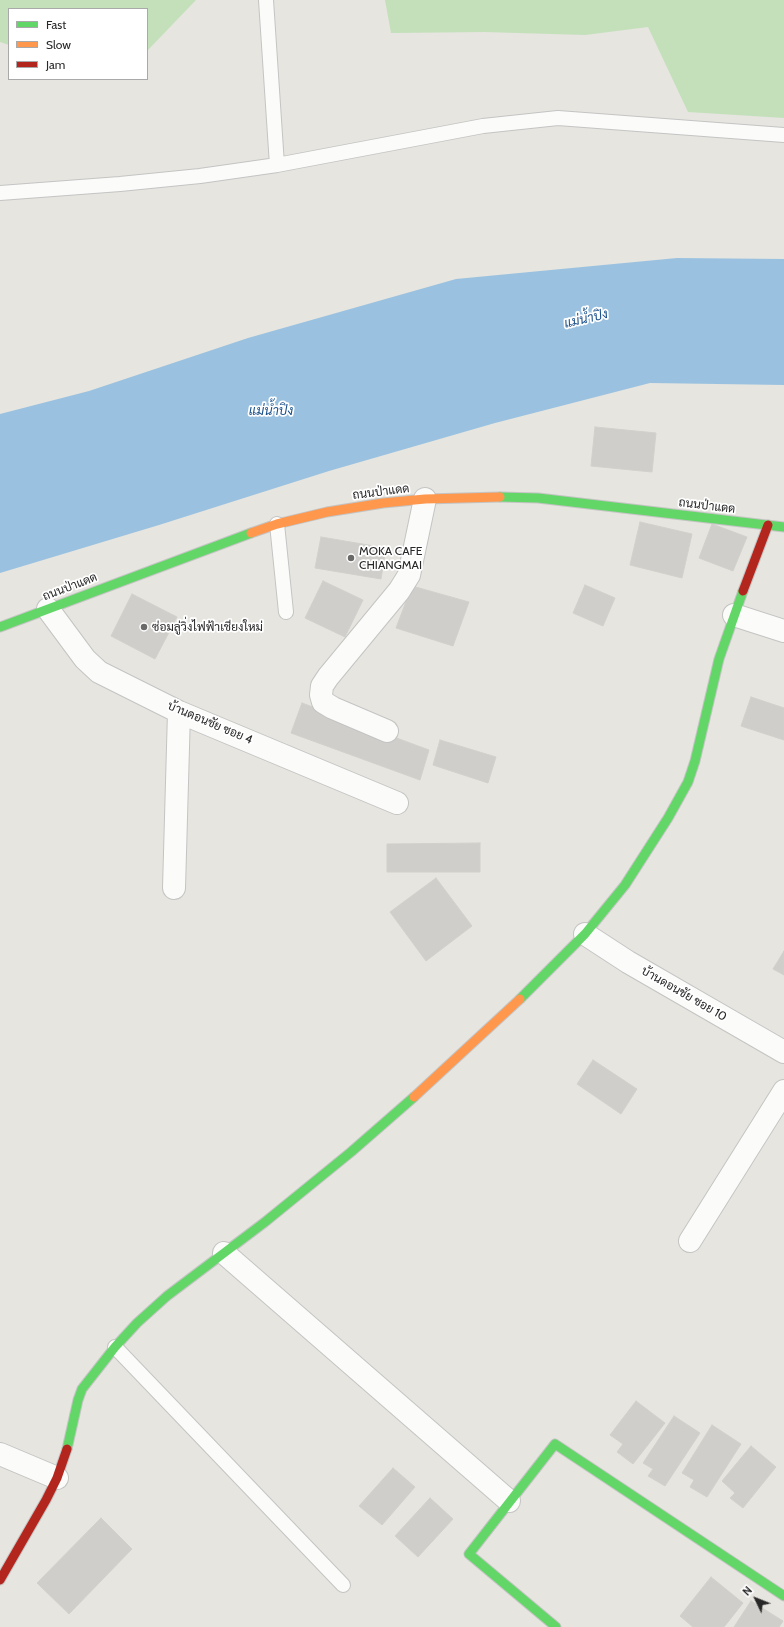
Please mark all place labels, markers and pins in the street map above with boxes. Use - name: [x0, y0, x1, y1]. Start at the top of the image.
- place label: MOKA CAFE CHIANGMAI: [359, 544, 423, 572]
- marker: MOKA CAFE CHIANGMAI: [346, 553, 356, 563]
- place label: ซ่อมลู่วิ่งไฟฟ้าเชียงใหม่: [152, 620, 263, 634]
- marker: ซ่อมลู่วิ่งไฟฟ้าเชียงใหม่: [139, 622, 149, 632]

